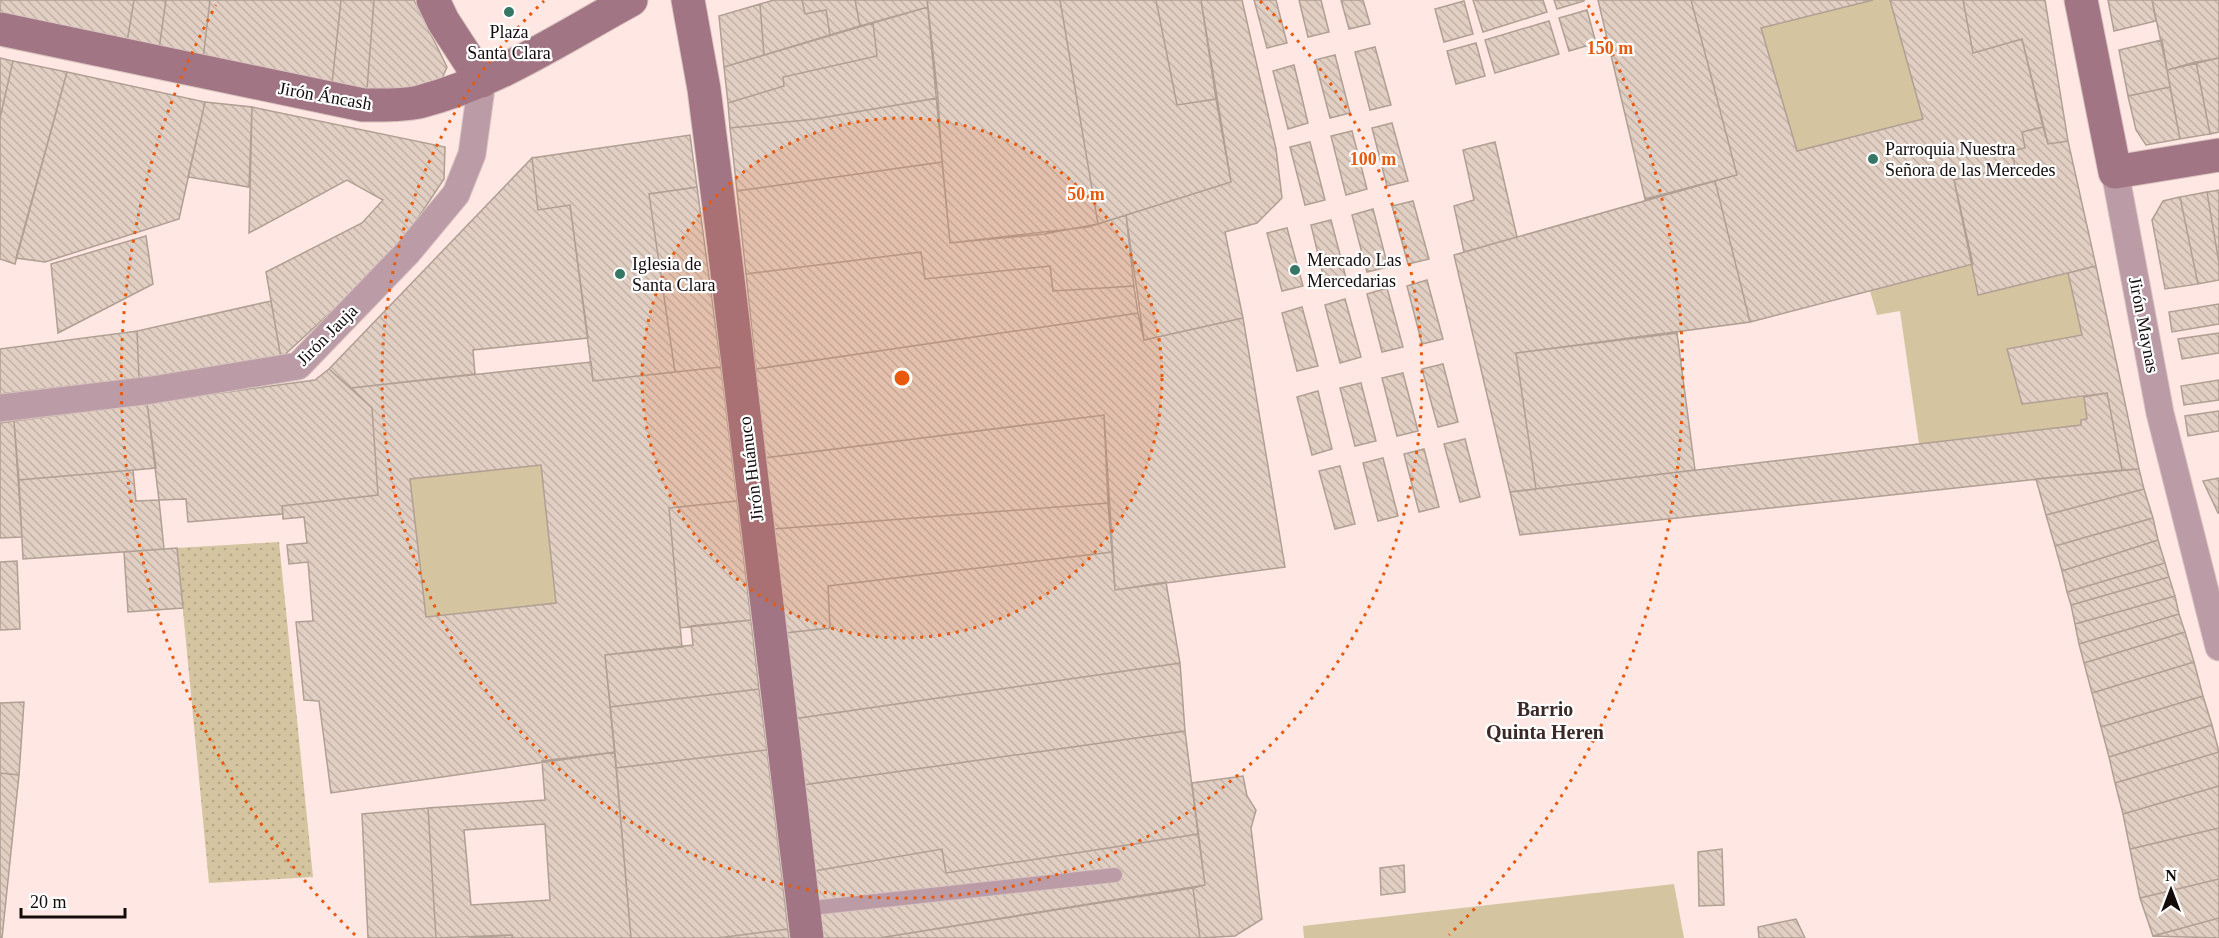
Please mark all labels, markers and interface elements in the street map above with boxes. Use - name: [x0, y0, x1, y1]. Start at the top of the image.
- marker: Plaza Santa Clara: [502, 5, 516, 19]
- place label: Plaza Santa Clara: [467, 22, 551, 63]
- text: 150 m: [1587, 38, 1633, 58]
- street label: Jirón Áncash: [277, 77, 373, 114]
- place label: Parroquia Nuestra Señora de las Mercedes: [1885, 139, 2055, 180]
- text: 100 m: [1350, 149, 1396, 169]
- marker: Parroquia Nuestra Señora de las Mercedes: [1866, 152, 1880, 166]
- text: 50 m: [1067, 184, 1105, 204]
- place label: Mercado Las Mercedarias: [1307, 250, 1401, 291]
- place label: Iglesia de Santa Clara: [632, 254, 715, 295]
- marker: Mercado Las Mercedarias: [1288, 263, 1302, 277]
- marker: Iglesia de Santa Clara: [613, 267, 627, 281]
- street label: Jirón Maynas: [2125, 275, 2163, 375]
- street label: Jirón Jauja: [293, 301, 361, 369]
- centre of rings: [892, 368, 912, 388]
- street label: Jirón Huánuco: [735, 415, 767, 523]
- district label: Barrio Quinta Heren: [1486, 698, 1604, 743]
- north arrow: [2141, 860, 2201, 920]
- text: N: [2165, 867, 2177, 884]
- scale bar: [21, 881, 124, 919]
- text: 20 m: [30, 892, 67, 912]

